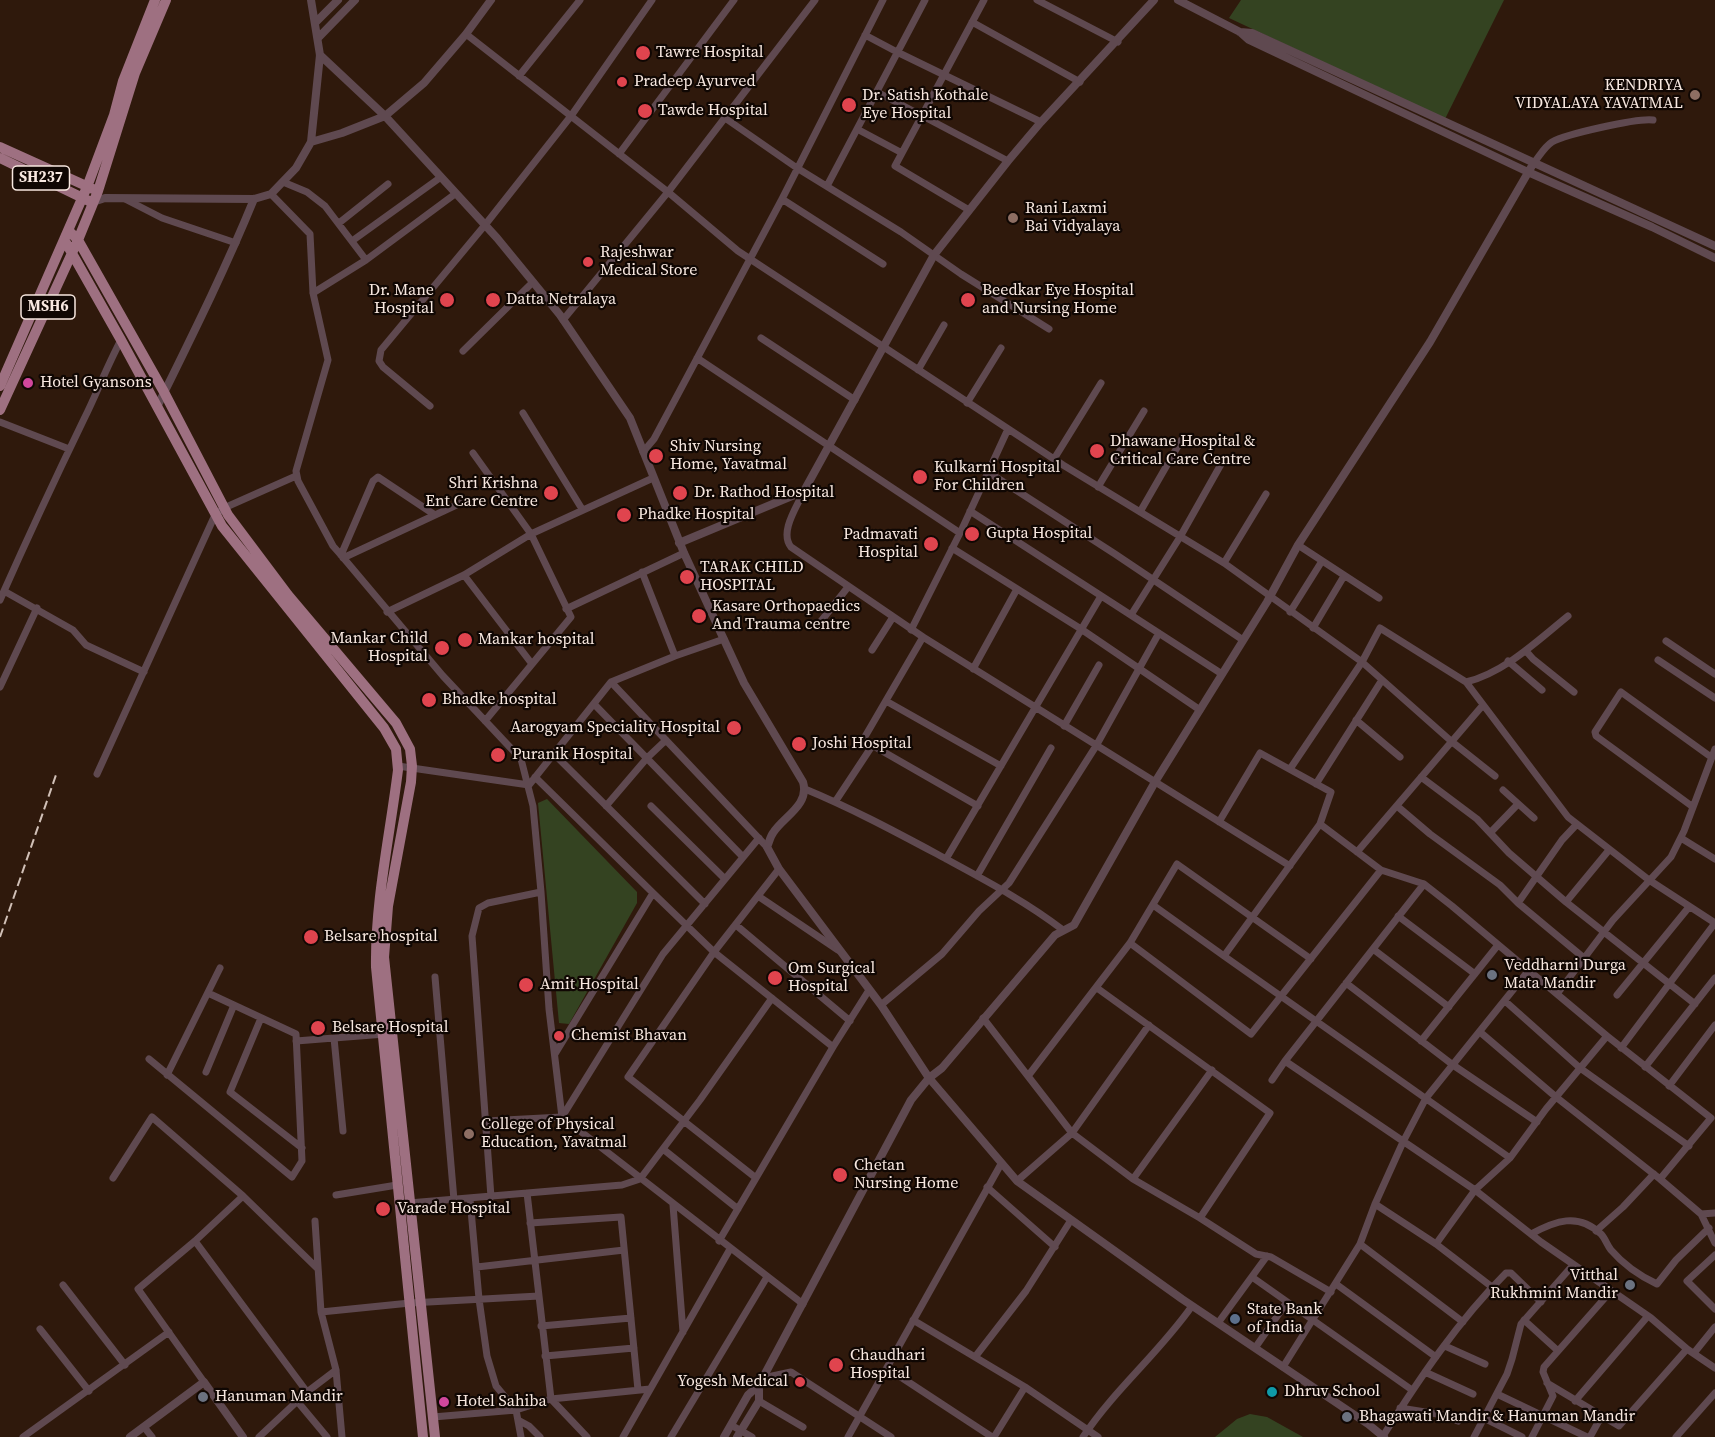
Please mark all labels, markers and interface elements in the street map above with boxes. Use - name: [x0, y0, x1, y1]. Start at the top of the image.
- place label: Tawre Hospital: [656, 43, 764, 63]
- marker: Tawre Hospital: [634, 44, 652, 62]
- place label: Pradeep Ayurved: [634, 72, 756, 92]
- marker: Pradeep Ayurved: [615, 75, 629, 89]
- place label: KENDRIYA VIDYALAYA YAVATMAL: [1515, 76, 1683, 114]
- place label: Dr. Satish Kothale Eye Hospital: [862, 86, 988, 124]
- marker: KENDRIYA VIDYALAYA YAVATMAL: [1688, 88, 1702, 102]
- marker: Dr. Satish Kothale Eye Hospital: [840, 96, 858, 114]
- place label: Tawde Hospital: [658, 101, 768, 121]
- marker: Tawde Hospital: [636, 102, 654, 120]
- road number: SH237: [12, 166, 70, 190]
- place label: Rani Laxmi Bai Vidyalaya: [1025, 199, 1120, 237]
- marker: Rani Laxmi Bai Vidyalaya: [1006, 211, 1020, 225]
- place label: Rajeshwar Medical Store: [600, 243, 697, 281]
- marker: Rajeshwar Medical Store: [581, 255, 595, 269]
- place label: Dr. Mane Hospital: [369, 281, 434, 319]
- place label: Beedkar Eye Hospital and Nursing Home: [982, 281, 1134, 319]
- place label: Datta Netralaya: [506, 290, 616, 310]
- marker: Dr. Mane Hospital: [438, 291, 456, 309]
- marker: Datta Netralaya: [484, 291, 502, 309]
- marker: Beedkar Eye Hospital and Nursing Home: [959, 291, 977, 309]
- road number: MSH6: [21, 295, 75, 319]
- place label: Hotel Gyansons: [40, 373, 152, 393]
- marker: Hotel Gyansons: [21, 376, 35, 390]
- place label: Dhawane Hospital & Critical Care Centre: [1110, 432, 1256, 470]
- place label: Shiv Nursing Home, Yavatmal: [670, 437, 787, 475]
- marker: Dhawane Hospital & Critical Care Centre: [1088, 442, 1106, 460]
- marker: Shiv Nursing Home, Yavatmal: [647, 447, 665, 465]
- place label: Kulkarni Hospital For Children: [934, 458, 1060, 496]
- marker: Kulkarni Hospital For Children: [911, 468, 929, 486]
- place label: Shri Krishna Ent Care Centre: [425, 474, 538, 512]
- place label: Dr. Rathod Hospital: [694, 483, 834, 503]
- marker: Shri Krishna Ent Care Centre: [542, 484, 560, 502]
- marker: Dr. Rathod Hospital: [671, 484, 689, 502]
- place label: Phadke Hospital: [638, 505, 755, 525]
- marker: Phadke Hospital: [615, 506, 633, 524]
- place label: Gupta Hospital: [986, 524, 1092, 544]
- place label: Padmavati Hospital: [843, 525, 918, 563]
- marker: Gupta Hospital: [963, 525, 981, 543]
- marker: Padmavati Hospital: [922, 535, 940, 553]
- place label: TARAK CHILD HOSPITAL: [700, 558, 804, 596]
- marker: TARAK CHILD HOSPITAL: [678, 568, 696, 586]
- place label: Kasare Orthopaedics And Trauma centre: [712, 597, 860, 635]
- marker: Kasare Orthopaedics And Trauma centre: [690, 607, 708, 625]
- place label: Mankar Child Hospital: [330, 629, 428, 667]
- place label: Mankar hospital: [478, 630, 595, 650]
- marker: Mankar hospital: [456, 631, 474, 649]
- marker: Mankar Child Hospital: [433, 639, 451, 657]
- place label: Bhadke hospital: [442, 690, 556, 710]
- marker: Bhadke hospital: [420, 691, 438, 709]
- place label: Aarogyam Speciality Hospital: [510, 718, 720, 738]
- marker: Aarogyam Speciality Hospital: [725, 719, 743, 737]
- place label: Joshi Hospital: [812, 734, 911, 754]
- marker: Joshi Hospital: [790, 735, 808, 753]
- place label: Puranik Hospital: [512, 745, 632, 765]
- marker: Puranik Hospital: [489, 746, 507, 764]
- place label: Belsare hospital: [324, 927, 438, 947]
- marker: Belsare hospital: [302, 928, 320, 946]
- place label: Veddharni Durga Mata Mandir: [1504, 956, 1626, 994]
- place label: Om Surgical Hospital: [788, 959, 875, 997]
- marker: Veddharni Durga Mata Mandir: [1485, 968, 1499, 982]
- marker: Om Surgical Hospital: [766, 969, 784, 987]
- place label: Amit Hospital: [540, 975, 639, 995]
- marker: Amit Hospital: [517, 976, 535, 994]
- place label: Belsare Hospital: [332, 1018, 448, 1038]
- marker: Belsare Hospital: [309, 1019, 327, 1037]
- place label: Chemist Bhavan: [571, 1026, 687, 1046]
- marker: Chemist Bhavan: [552, 1029, 566, 1043]
- place label: College of Physical Education, Yavatmal: [481, 1115, 627, 1153]
- marker: College of Physical Education, Yavatmal: [462, 1127, 476, 1141]
- place label: Chetan Nursing Home: [854, 1156, 958, 1194]
- marker: Chetan Nursing Home: [831, 1166, 849, 1184]
- place label: Varade Hospital: [397, 1199, 510, 1219]
- marker: Varade Hospital: [374, 1200, 392, 1218]
- place label: Vitthal Rukhmini Mandir: [1490, 1266, 1618, 1304]
- marker: Vitthal Rukhmini Mandir: [1623, 1278, 1637, 1292]
- place label: State Bank of India: [1247, 1300, 1322, 1338]
- marker: State Bank of India: [1228, 1312, 1242, 1326]
- place label: Chaudhari Hospital: [850, 1346, 925, 1384]
- marker: Chaudhari Hospital: [827, 1356, 845, 1374]
- place label: Yogesh Medical: [677, 1372, 788, 1392]
- marker: Yogesh Medical: [793, 1375, 807, 1389]
- place label: Dhruv School: [1284, 1382, 1380, 1402]
- marker: Dhruv School: [1265, 1385, 1279, 1399]
- place label: Hanuman Mandir: [215, 1387, 343, 1407]
- marker: Hanuman Mandir: [196, 1390, 210, 1404]
- place label: Hotel Sahiba: [456, 1392, 547, 1412]
- marker: Hotel Sahiba: [437, 1395, 451, 1409]
- place label: Bhagawati Mandir & Hanuman Mandir: [1359, 1407, 1635, 1427]
- marker: Bhagawati Mandir & Hanuman Mandir: [1340, 1410, 1354, 1424]

